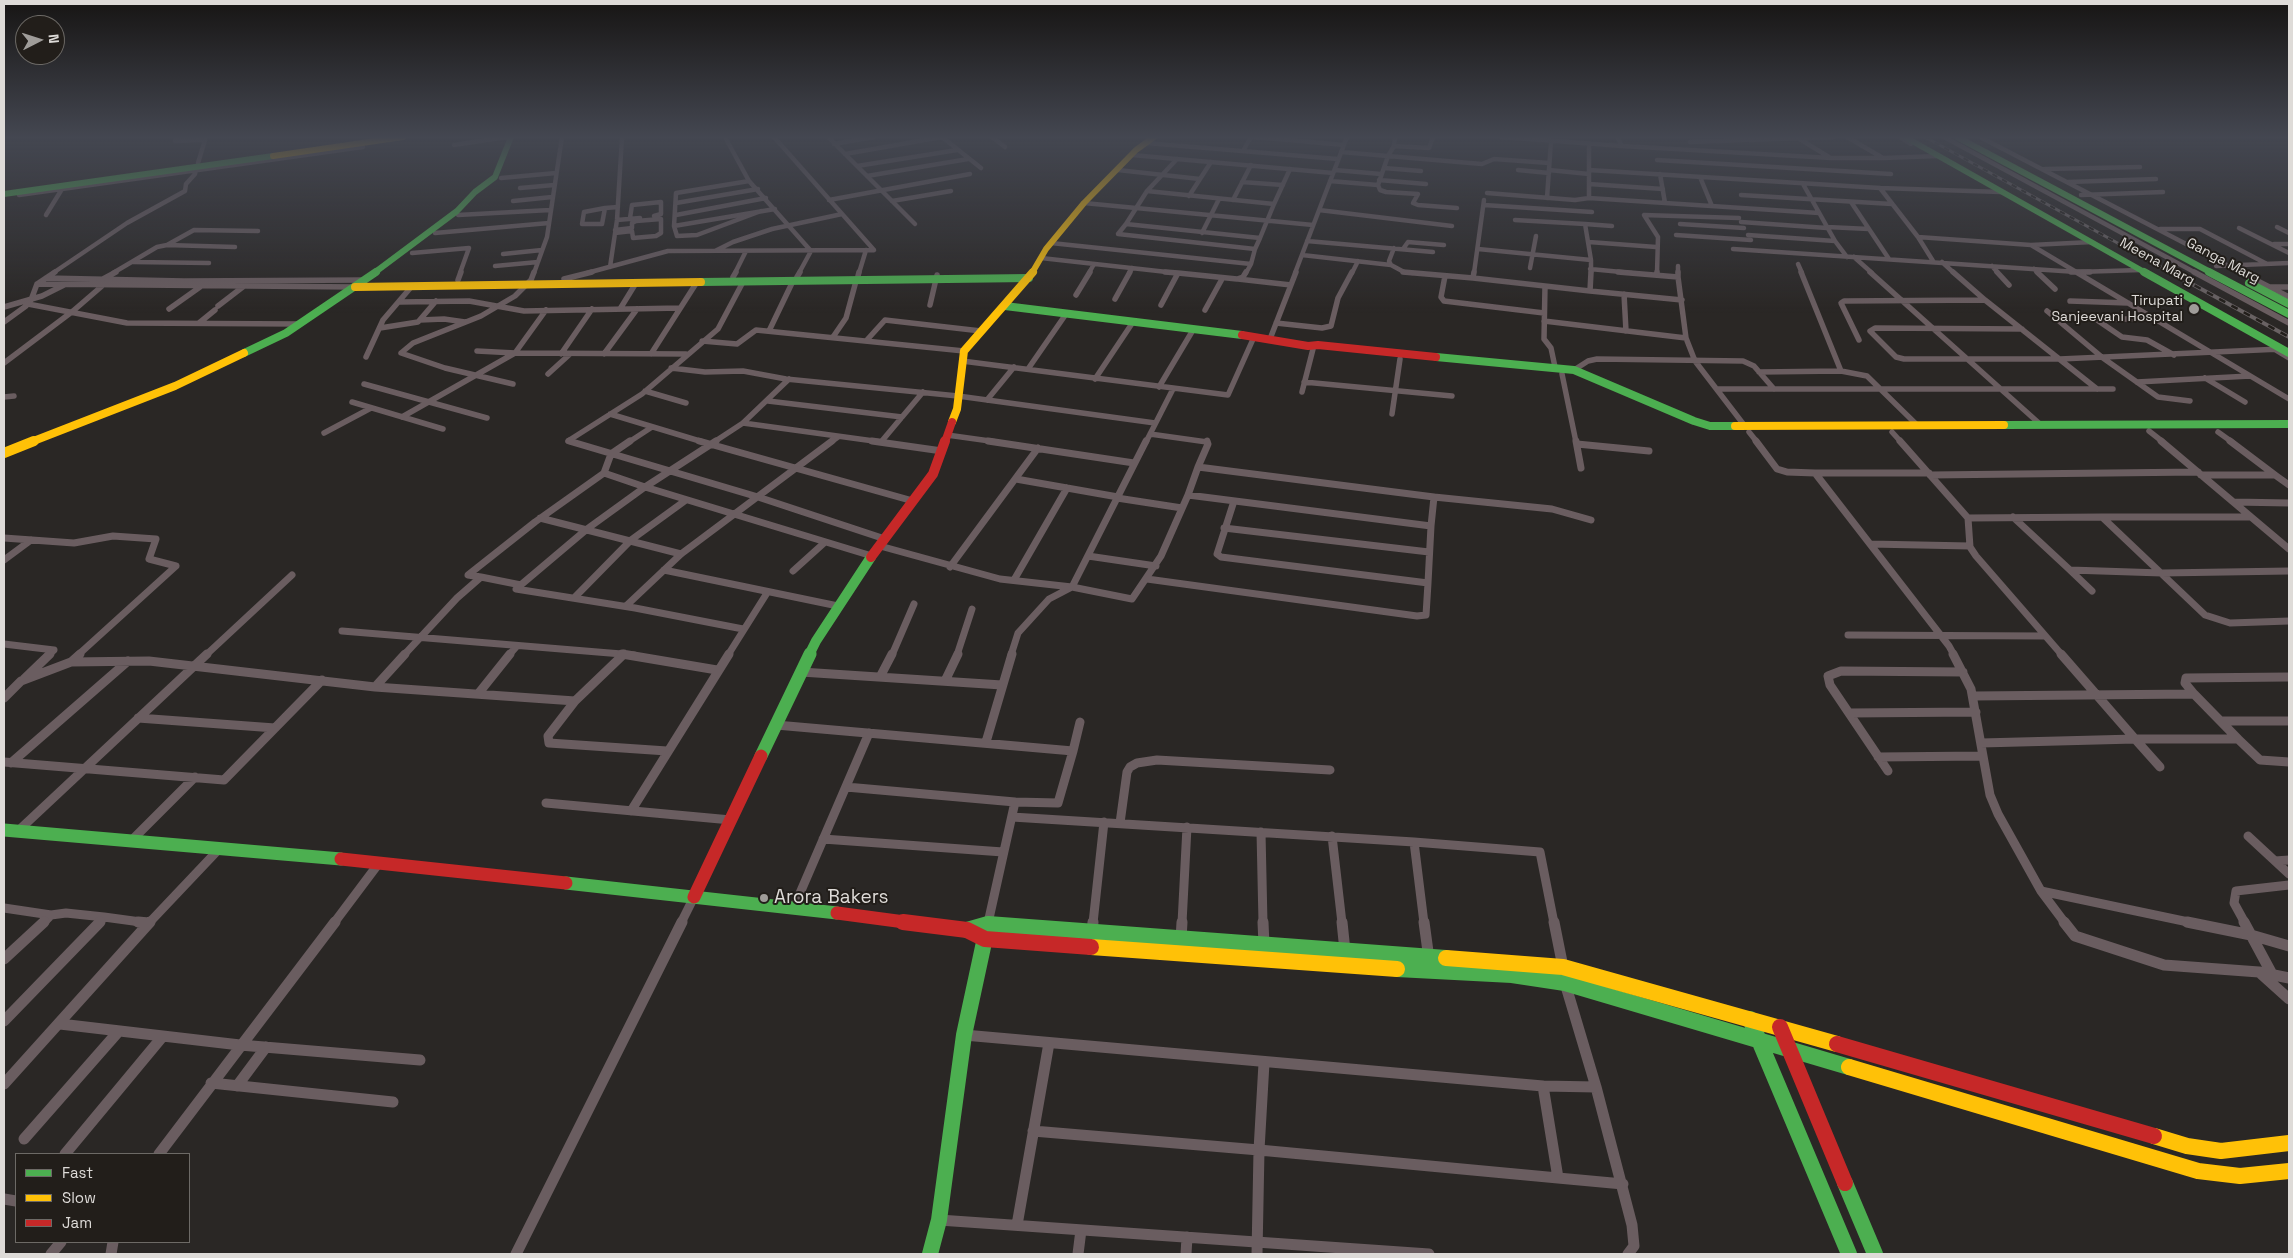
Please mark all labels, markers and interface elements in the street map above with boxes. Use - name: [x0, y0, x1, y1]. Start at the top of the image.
- north arrow: [15, 15, 65, 65]
- text: N: [45, 33, 63, 44]
- street label: Meena Marg: [2117, 235, 2197, 289]
- street label: Ganga Marg: [2183, 235, 2263, 287]
- place label: Tirupati Sanjeevani Hospital: [2052, 293, 2183, 326]
- marker: Tirupati Sanjeevani Hospital: [2187, 302, 2201, 316]
- place label: Arora Bakers: [774, 887, 889, 909]
- marker: Arora Bakers: [758, 892, 770, 904]
- legend: [15, 1153, 190, 1243]
- text: Fast: [62, 1163, 93, 1182]
- text: Slow: [62, 1188, 96, 1207]
- text: Jam: [62, 1213, 92, 1232]

